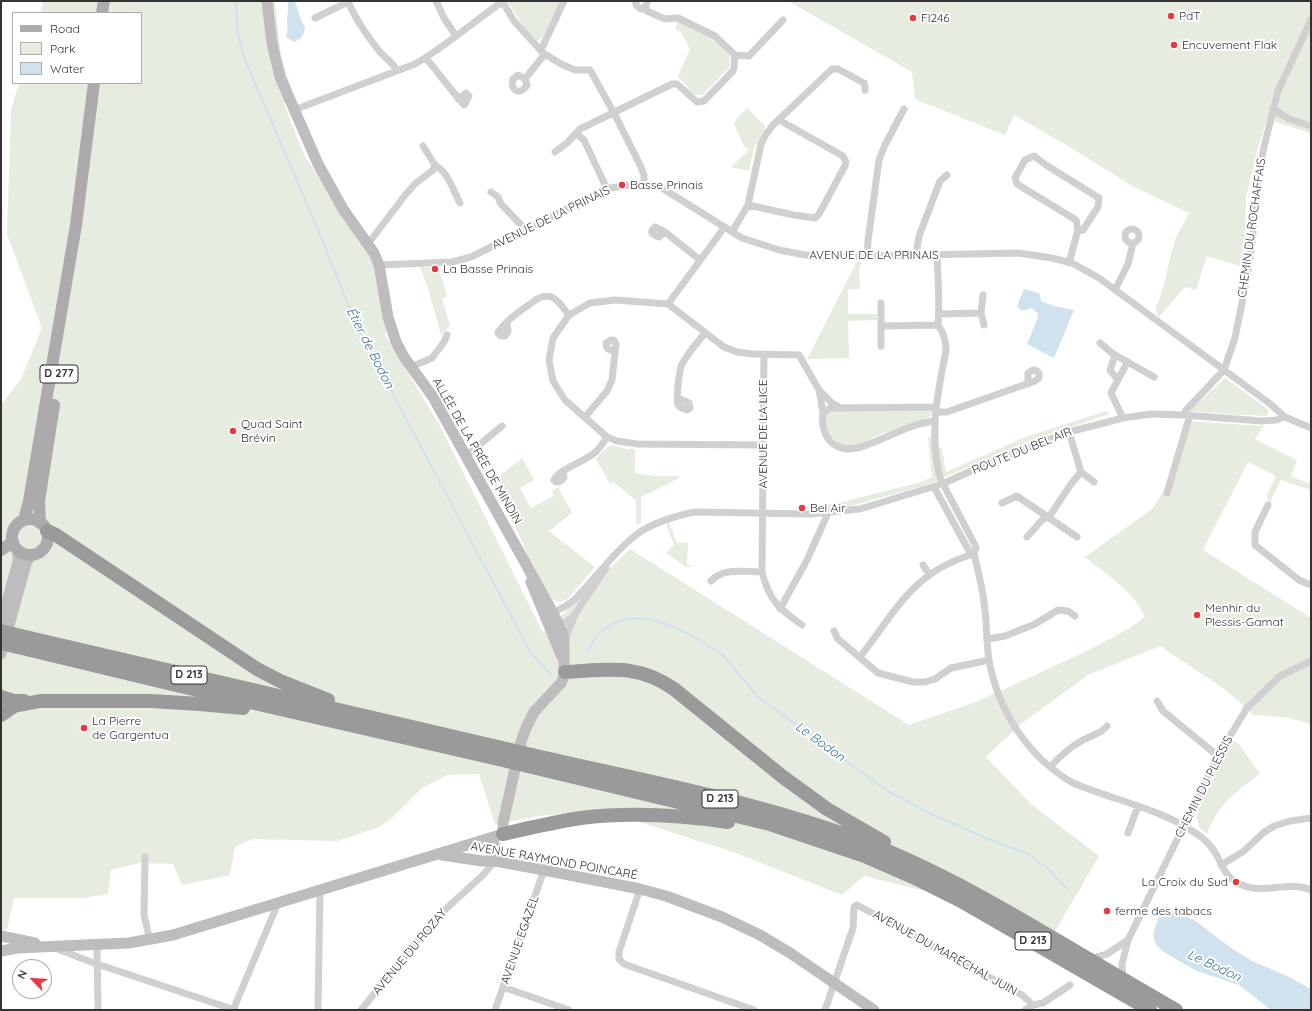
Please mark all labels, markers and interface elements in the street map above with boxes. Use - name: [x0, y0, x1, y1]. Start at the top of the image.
- place label: PdT: [1179, 9, 1201, 23]
- place label: Fl246: [921, 11, 950, 25]
- marker: PdT: [1166, 11, 1176, 21]
- legend: [12, 12, 142, 84]
- marker: Fl246: [908, 13, 918, 23]
- text: Road: [50, 21, 80, 36]
- place label: Encuvement Flak: [1182, 38, 1277, 52]
- marker: Encuvement Flak: [1169, 40, 1179, 50]
- text: Park: [50, 41, 75, 56]
- text: Water: [50, 61, 84, 76]
- street label: CHEMIN DU ROCHAFFAIS: [1235, 157, 1269, 299]
- place label: Basse Prinais: [630, 178, 703, 192]
- marker: Basse Prinais: [617, 180, 627, 190]
- street label: AVENUE DE LA PRINAIS: [490, 183, 612, 253]
- street label: AVENUE DE LA PRINAIS: [809, 248, 939, 262]
- place label: La Basse Prinais: [443, 262, 533, 276]
- marker: La Basse Prinais: [430, 264, 440, 274]
- water label: Étier de Bodon: [343, 305, 397, 391]
- road number: D 277: [40, 365, 78, 383]
- street label: ALLÉE DE LA PRÉE DE MINDIN: [429, 375, 525, 527]
- street label: AVENUE DE LA LICE: [756, 379, 770, 489]
- place label: Quad Saint Brévin: [241, 417, 303, 445]
- street label: ROUTE DU BEL AIR: [970, 424, 1074, 478]
- marker: Quad Saint Brévin: [228, 426, 238, 436]
- place label: Bel Air: [810, 501, 846, 515]
- marker: Bel Air: [797, 503, 807, 513]
- place label: Menhir du Plessis-Gamat: [1205, 601, 1284, 629]
- marker: Menhir du Plessis-Gamat: [1192, 610, 1202, 620]
- road number: D 213: [171, 666, 207, 684]
- place label: La Pierre de Gargentua: [92, 714, 169, 742]
- water label: Le Bodon: [792, 719, 848, 765]
- marker: La Pierre de Gargentua: [79, 723, 89, 733]
- street label: CHEMIN DU PLESSIS: [1172, 734, 1236, 840]
- road number: D 213: [702, 790, 738, 808]
- street label: AVENUE RAYMOND POINCARÉ: [469, 839, 639, 883]
- place label: La Croix du Sud: [1142, 875, 1228, 889]
- marker: La Croix du Sud: [1231, 877, 1241, 887]
- street label: AVENUE EGAZEL: [498, 894, 542, 986]
- place label: ferme des tabacs: [1115, 904, 1212, 918]
- street label: AVENUE DU ROZAY: [370, 906, 450, 998]
- marker: ferme des tabacs: [1102, 906, 1112, 916]
- street label: AVENUE DU MARÉCHAL JUIN: [870, 907, 1020, 999]
- road number: D 213: [1015, 932, 1051, 950]
- water label: Le Bodon: [1185, 947, 1243, 985]
- north arrow: [12, 959, 52, 999]
- text: N: [14, 968, 30, 981]

